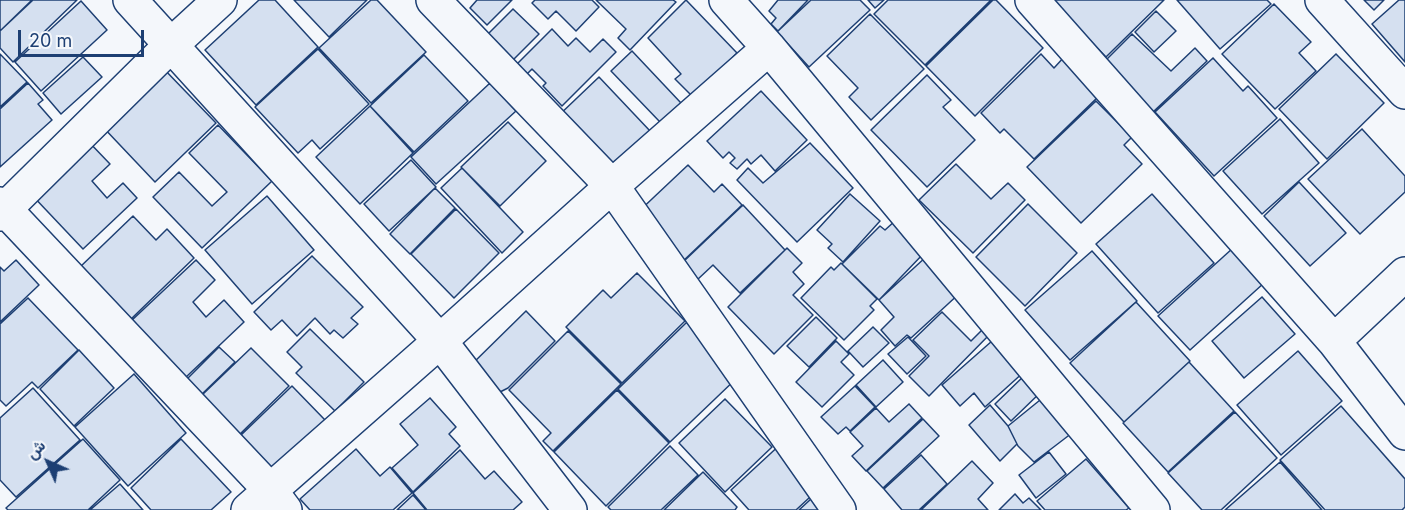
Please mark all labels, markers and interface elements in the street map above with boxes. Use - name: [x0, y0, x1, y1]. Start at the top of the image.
- scale bar: [21, 18, 147, 56]
- text: 20 m: [29, 30, 72, 51]
- north arrow: [18, 432, 78, 492]
- text: ش: [21, 435, 49, 463]

